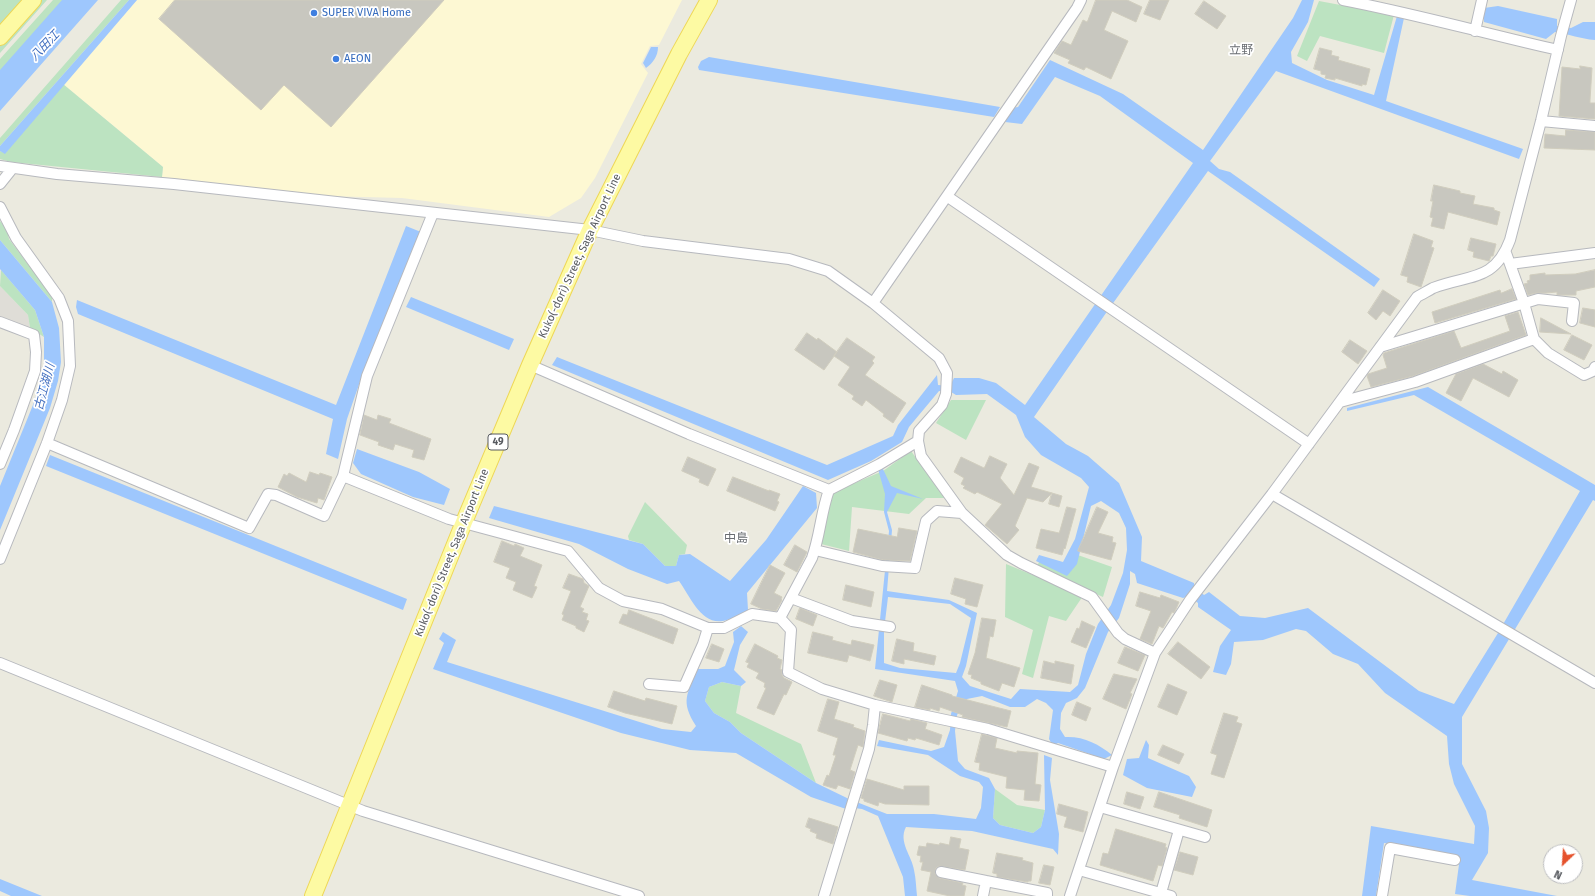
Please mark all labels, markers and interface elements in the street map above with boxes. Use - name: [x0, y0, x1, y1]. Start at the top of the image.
- place label: SUPER VIVA Home: [322, 6, 411, 20]
- marker: SUPER VIVA Home: [309, 8, 319, 18]
- water label: 八田江: [27, 28, 63, 64]
- district label: 立野: [1229, 44, 1253, 58]
- place label: AEON: [344, 52, 371, 66]
- marker: AEON: [331, 54, 341, 64]
- street label: Kuko(-dori) Street, Saga Airport Line: [536, 172, 624, 340]
- water label: 古江湖川: [32, 362, 58, 412]
- road number: 49: [488, 434, 508, 450]
- street label: Kuko(-dori) Street, Saga Airport Line: [412, 467, 492, 639]
- district label: 中島: [724, 532, 748, 546]
- north arrow: [1543, 844, 1583, 884]
- text: N: [1552, 867, 1564, 882]

